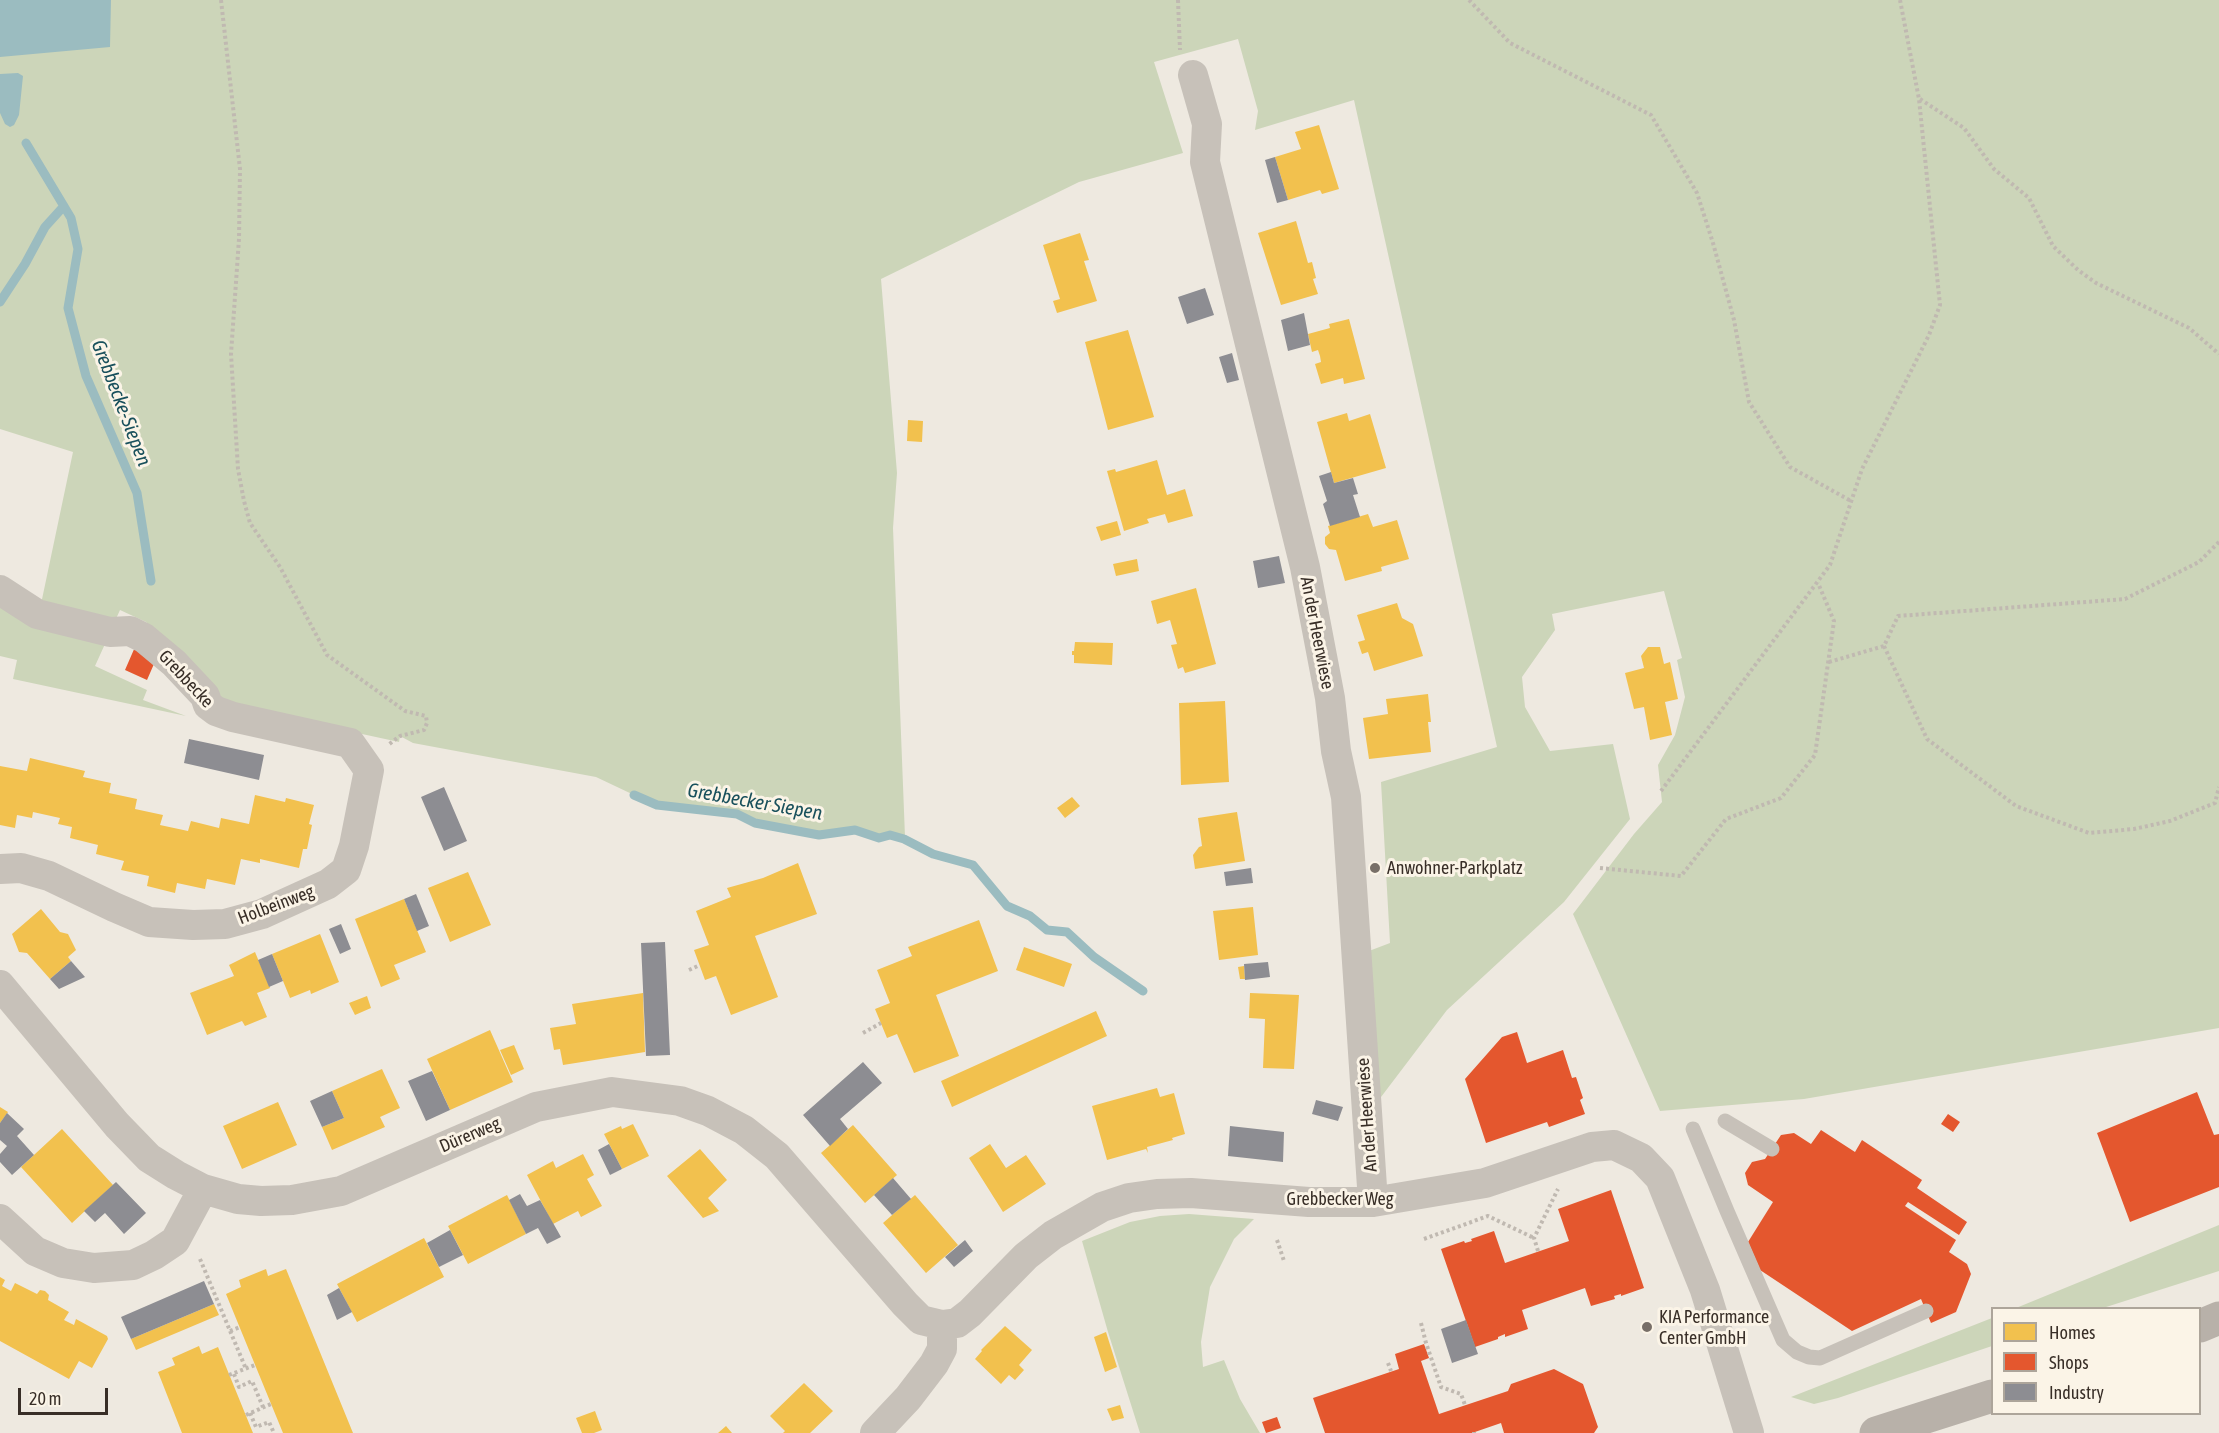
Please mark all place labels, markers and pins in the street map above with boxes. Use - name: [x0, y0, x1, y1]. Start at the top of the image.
- place label: Anwohner-Parkplatz: [1387, 857, 1522, 879]
- marker: Anwohner-Parkplatz: [1368, 861, 1382, 875]
- place label: KIA Performance Center GmbH: [1659, 1306, 1769, 1348]
- marker: KIA Performance Center GmbH: [1640, 1320, 1654, 1334]

